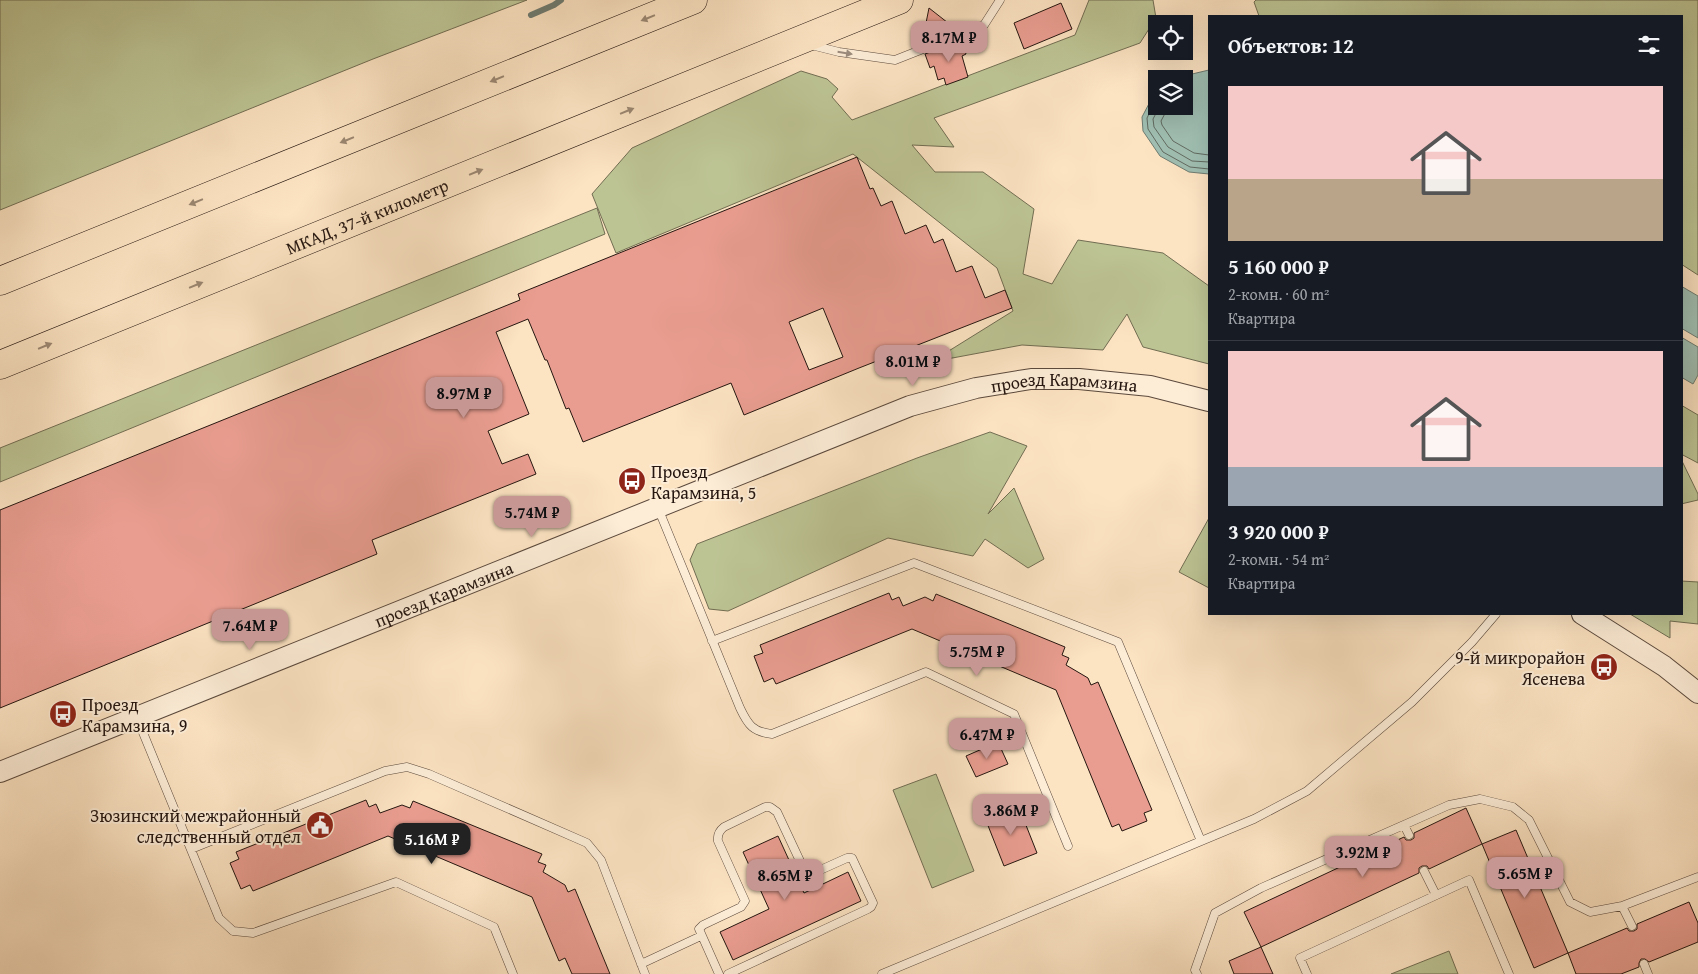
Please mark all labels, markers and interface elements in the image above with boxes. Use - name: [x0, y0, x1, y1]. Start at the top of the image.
- one-way arrow: [641, 15, 655, 23]
- map controls: [1148, 15, 1193, 115]
- button: locate: [1148, 15, 1193, 60]
- pin: 8.17M ₽: [903, 20, 995, 63]
- text: 8.17M ₽: [922, 25, 976, 49]
- text: Объектов: 12: [1228, 30, 1354, 61]
- icon: filters: [1635, 31, 1663, 59]
- one-way arrow: [837, 49, 853, 57]
- button: layers: [1148, 70, 1193, 115]
- one-way arrow: [490, 76, 504, 84]
- one-way arrow: [620, 106, 634, 114]
- icon: home: [1401, 118, 1491, 208]
- one-way arrow: [340, 137, 354, 145]
- one-way arrow: [469, 167, 483, 175]
- street label: МКАД, 37-й километр: [282, 171, 452, 261]
- one-way arrow: [189, 198, 203, 206]
- text: 5 160 000 ₽: [1228, 251, 1329, 282]
- one-way arrow: [189, 281, 203, 289]
- text: 2-комн. · 60 m²: [1228, 282, 1329, 306]
- text: Квартира: [1228, 306, 1295, 330]
- one-way arrow: [38, 342, 52, 350]
- pin: 8.01M ₽: [867, 344, 959, 387]
- text: 8.01M ₽: [886, 349, 940, 373]
- street label: проезд Карамзина: [989, 366, 1139, 399]
- pin: 8.97M ₽: [418, 376, 510, 419]
- text: 8.97M ₽: [437, 381, 491, 405]
- icon: home: [1401, 384, 1491, 474]
- place label: Проезд Карамзина, 5: [651, 458, 756, 506]
- bus stop icon: Проезд Карамзина, 5: [617, 466, 647, 496]
- pin: 5.74M ₽: [486, 496, 578, 538]
- text: 5.74M ₽: [505, 500, 559, 524]
- text: 3 920 000 ₽: [1228, 516, 1329, 547]
- text: 2-комн. · 54 m²: [1228, 547, 1329, 571]
- street label: проезд Карамзина: [370, 553, 517, 634]
- text: Квартира: [1228, 571, 1295, 595]
- pin: 7.64M ₽: [204, 608, 296, 651]
- text: 7.64M ₽: [223, 613, 277, 637]
- pin: 5.75M ₽: [931, 634, 1023, 677]
- text: 5.75M ₽: [950, 639, 1004, 663]
- place label: 9-й микрорайон Ясенева: [1455, 644, 1585, 692]
- bus stop icon: 9-й микрорайон Ясенева: [1589, 652, 1619, 682]
- place label: Проезд Карамзина, 9: [82, 691, 187, 739]
- bus stop icon: Проезд Карамзина, 9: [48, 699, 78, 729]
- pin: 6.47M ₽: [941, 718, 1033, 760]
- text: 6.47M ₽: [960, 722, 1014, 746]
- pin: 3.86M ₽: [965, 794, 1057, 836]
- text: 3.86M ₽: [984, 798, 1038, 822]
- place label: Зюзинский межрайонный следственный отдел: [90, 802, 301, 850]
- public building icon: Зюзинский межрайонный следственный отдел: [305, 810, 335, 840]
- pin: 5.16M ₽: [386, 822, 478, 865]
- text: 5.16M ₽: [405, 827, 459, 851]
- pin: 3.92M ₽: [1317, 836, 1409, 878]
- text: 3.92M ₽: [1336, 840, 1390, 864]
- pin: 5.65M ₽: [1479, 856, 1571, 899]
- pin: 8.65M ₽: [739, 858, 831, 901]
- text: 5.65M ₽: [1498, 861, 1552, 885]
- text: 8.65M ₽: [758, 863, 812, 887]

